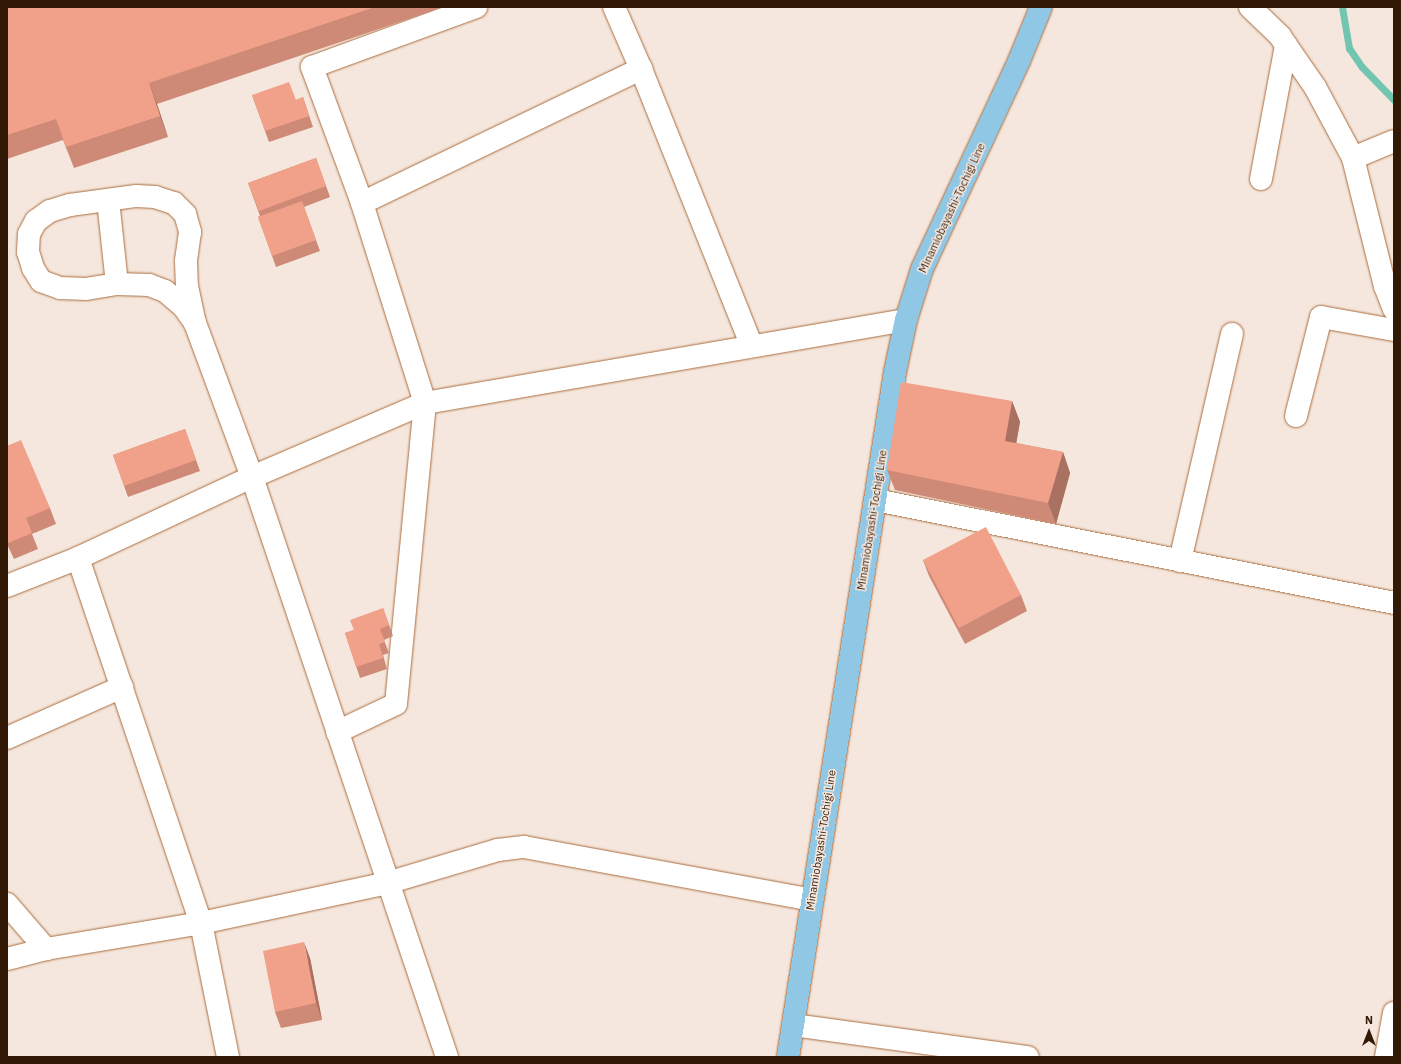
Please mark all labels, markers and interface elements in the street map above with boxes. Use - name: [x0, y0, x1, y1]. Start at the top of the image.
- street label: Minamiobayashi-Tochigi Line: [916, 141, 988, 275]
- street label: Minamiobayashi-Tochigi Line: [854, 449, 890, 591]
- street label: Minamiobayashi-Tochigi Line: [803, 769, 839, 911]
- north arrow: [1349, 1012, 1389, 1052]
- text: N: [1365, 1013, 1373, 1027]

